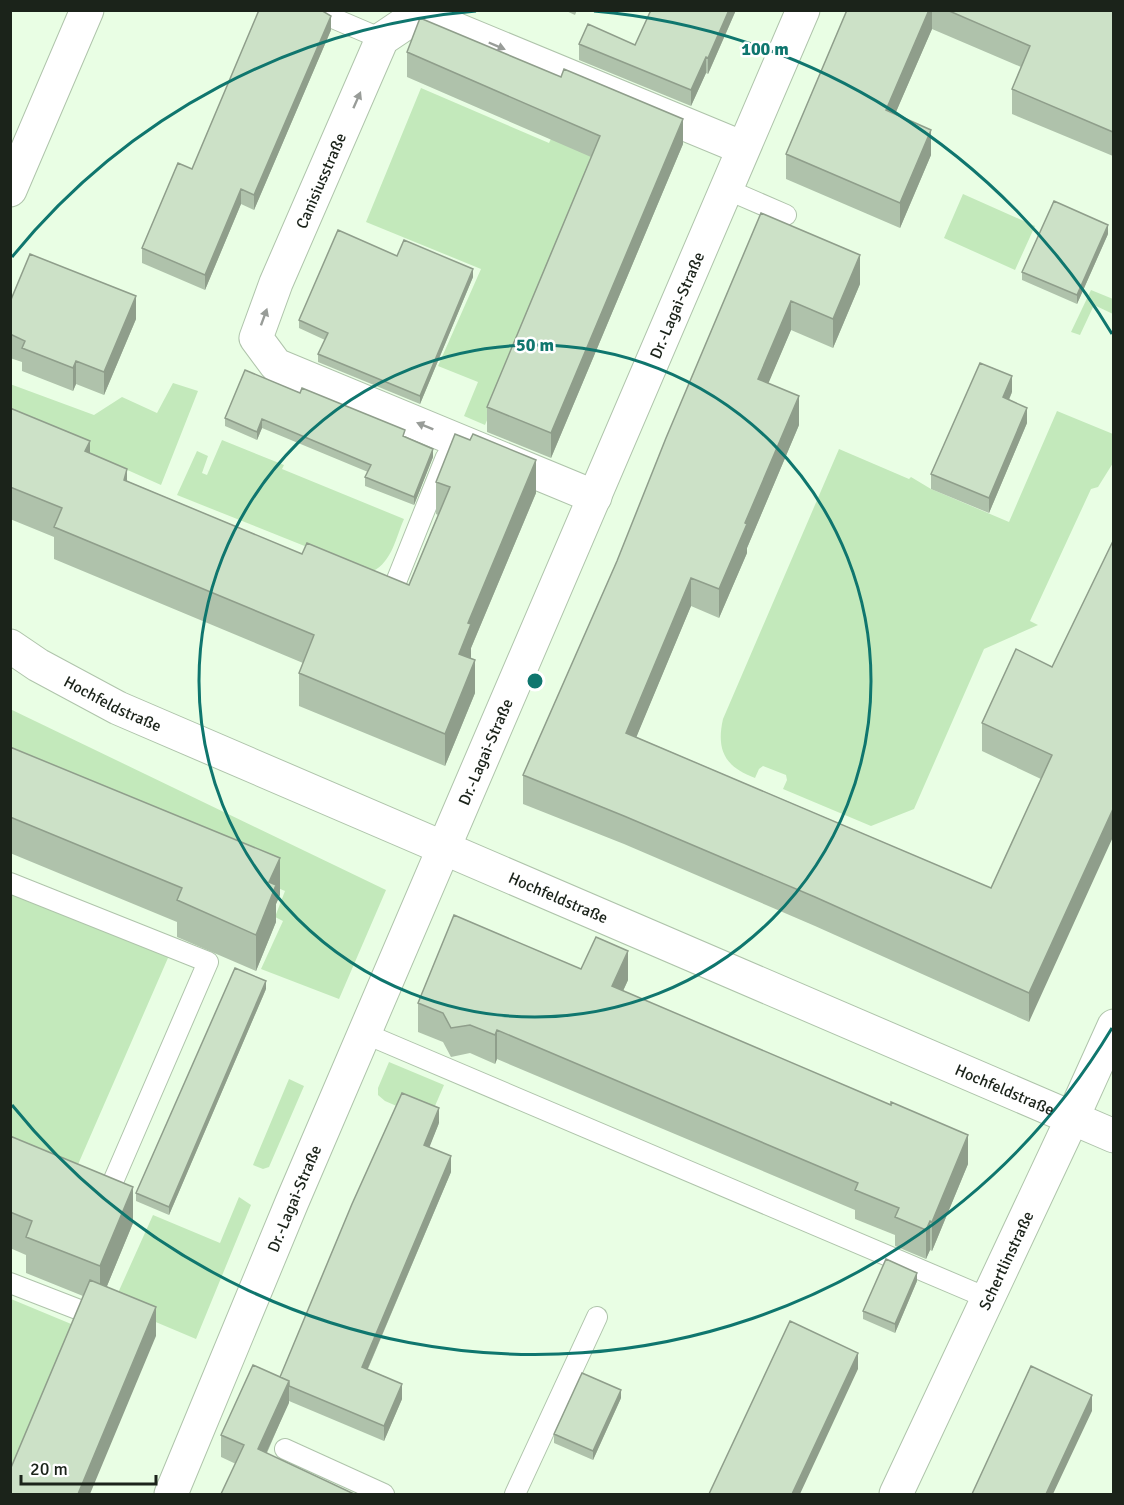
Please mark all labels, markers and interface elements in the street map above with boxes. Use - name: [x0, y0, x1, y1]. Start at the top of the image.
- text: 100 m: [741, 38, 789, 60]
- one-way arrow: [489, 41, 507, 51]
- one-way arrow: [352, 90, 362, 108]
- street label: Canisiusstraße: [292, 130, 351, 232]
- street label: Dr.-Lagai-Straße: [646, 249, 709, 362]
- one-way arrow: [259, 308, 269, 326]
- text: 50 m: [516, 334, 554, 356]
- one-way arrow: [415, 421, 433, 431]
- centre of rings: [525, 671, 545, 691]
- street label: Hochfeldstraße: [60, 672, 164, 736]
- street label: Dr.-Lagai-Straße: [454, 696, 518, 809]
- street label: Hochfeldstraße: [505, 868, 611, 928]
- street label: Hochfeldstraße: [952, 1060, 1057, 1120]
- street label: Dr.-Lagai-Straße: [263, 1142, 326, 1255]
- street label: Schertlinstraße: [975, 1208, 1038, 1314]
- scale bar: [21, 1448, 156, 1486]
- text: 20 m: [30, 1458, 68, 1480]

